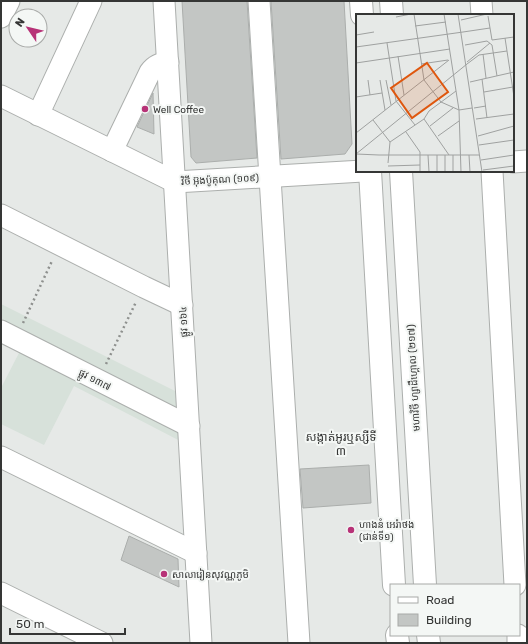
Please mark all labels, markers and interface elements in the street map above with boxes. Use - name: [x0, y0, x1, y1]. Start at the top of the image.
- north arrow: [8, 8, 48, 48]
- inset map: [356, 14, 514, 172]
- text: N: [13, 16, 28, 30]
- marker: Well Coffee: [140, 104, 150, 114]
- place label: Well Coffee: [153, 104, 204, 116]
- street label: វិថី អ៊ុងប៉ូគុណ (១០៩): [181, 171, 259, 188]
- street label: ផ្លូវ ១៦៤: [177, 306, 194, 338]
- street label: មហាវិថី ហ្សាដឹហ្គោល (២១៧): [404, 324, 423, 432]
- street label: ផ្លូវ ១៣៧: [75, 367, 113, 396]
- district label: សង្កាត់អូរឬស្សីទី ៣: [305, 430, 377, 458]
- place label: ហាងនំ អេរ៉ាថង (ជាន់ទី១): [359, 518, 414, 543]
- marker: ហាងនំ អេរ៉ាថង (ជាន់ទី១): [346, 525, 356, 535]
- place label: សាលារៀនសុវណ្ណភូមិ: [172, 568, 249, 581]
- marker: សាលារៀនសុវណ្ណភូមិ: [159, 569, 169, 579]
- legend: [390, 584, 520, 636]
- text: Road: [426, 593, 454, 607]
- scale bar: [10, 610, 125, 636]
- text: Building: [426, 613, 472, 627]
- text: 50 m: [16, 617, 44, 631]

